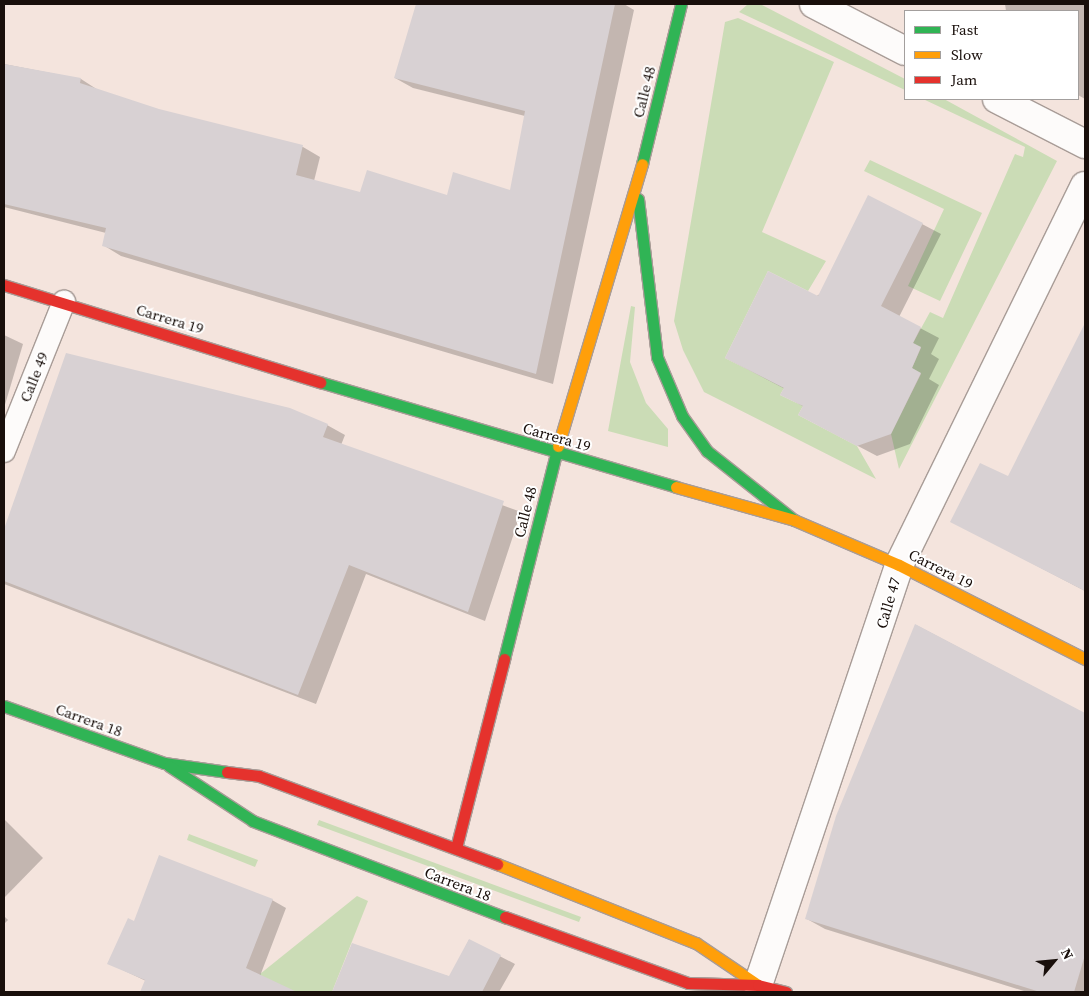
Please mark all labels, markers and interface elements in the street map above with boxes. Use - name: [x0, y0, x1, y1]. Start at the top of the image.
- legend: [904, 10, 1079, 100]
- text: Fast: [951, 19, 978, 40]
- text: Slow: [951, 44, 983, 65]
- street label: Calle 48: [629, 65, 659, 119]
- text: Jam: [951, 69, 977, 90]
- street label: Carrera 19: [134, 300, 206, 338]
- street label: Calle 49: [16, 349, 52, 405]
- street label: Carrera 19: [521, 419, 593, 455]
- street label: Calle 48: [510, 485, 540, 539]
- street label: Carrera 19: [906, 545, 976, 593]
- street label: Calle 47: [872, 575, 904, 631]
- street label: Carrera 18: [53, 700, 125, 740]
- street label: Carrera 18: [422, 863, 494, 905]
- north arrow: [1029, 936, 1079, 986]
- text: N: [1056, 945, 1078, 963]

